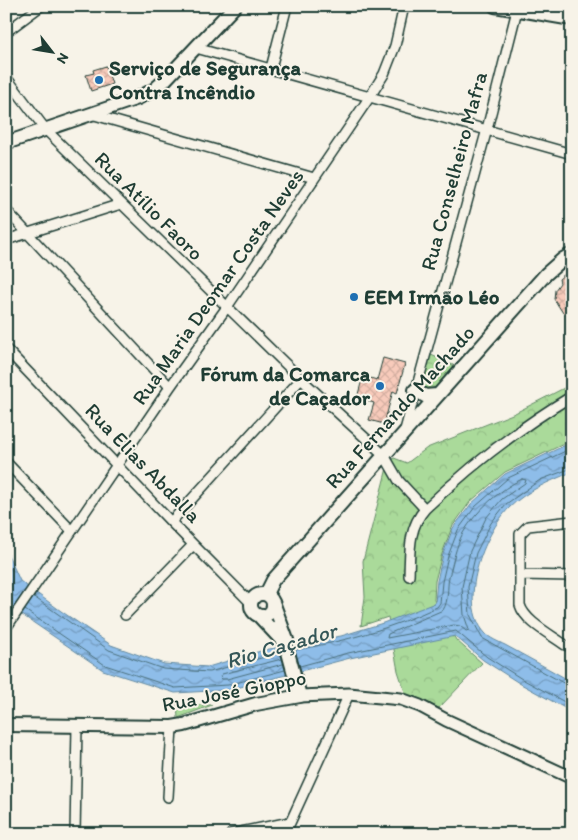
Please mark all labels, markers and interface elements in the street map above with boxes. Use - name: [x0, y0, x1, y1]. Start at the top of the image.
- north arrow: [28, 28, 78, 78]
- text: N: [53, 50, 72, 67]
- place label: Serviço de Segurança Contra Incêndio: [109, 55, 302, 104]
- street label: Rua Conselheiro Mafra: [415, 69, 492, 273]
- marker: Serviço de Segurança Contra Incêndio: [93, 74, 105, 86]
- street label: Rua Atílio Faoro: [90, 146, 209, 265]
- street label: Rua Maria Deomar Costa Neves: [126, 164, 309, 409]
- place label: EEM Irmão Léo: [364, 284, 500, 309]
- marker: EEM Irmão Léo: [348, 291, 360, 303]
- street label: Rua Fernando Machado: [320, 320, 480, 493]
- place label: Fórum da Comarca de Caçador: [200, 361, 371, 411]
- marker: Fórum da Comarca de Caçador: [374, 380, 386, 392]
- street label: Rua Elias Abdalla: [80, 398, 207, 528]
- water label: Rio Caçador: [223, 616, 342, 674]
- street label: Rua José Gioppo: [160, 664, 308, 717]

